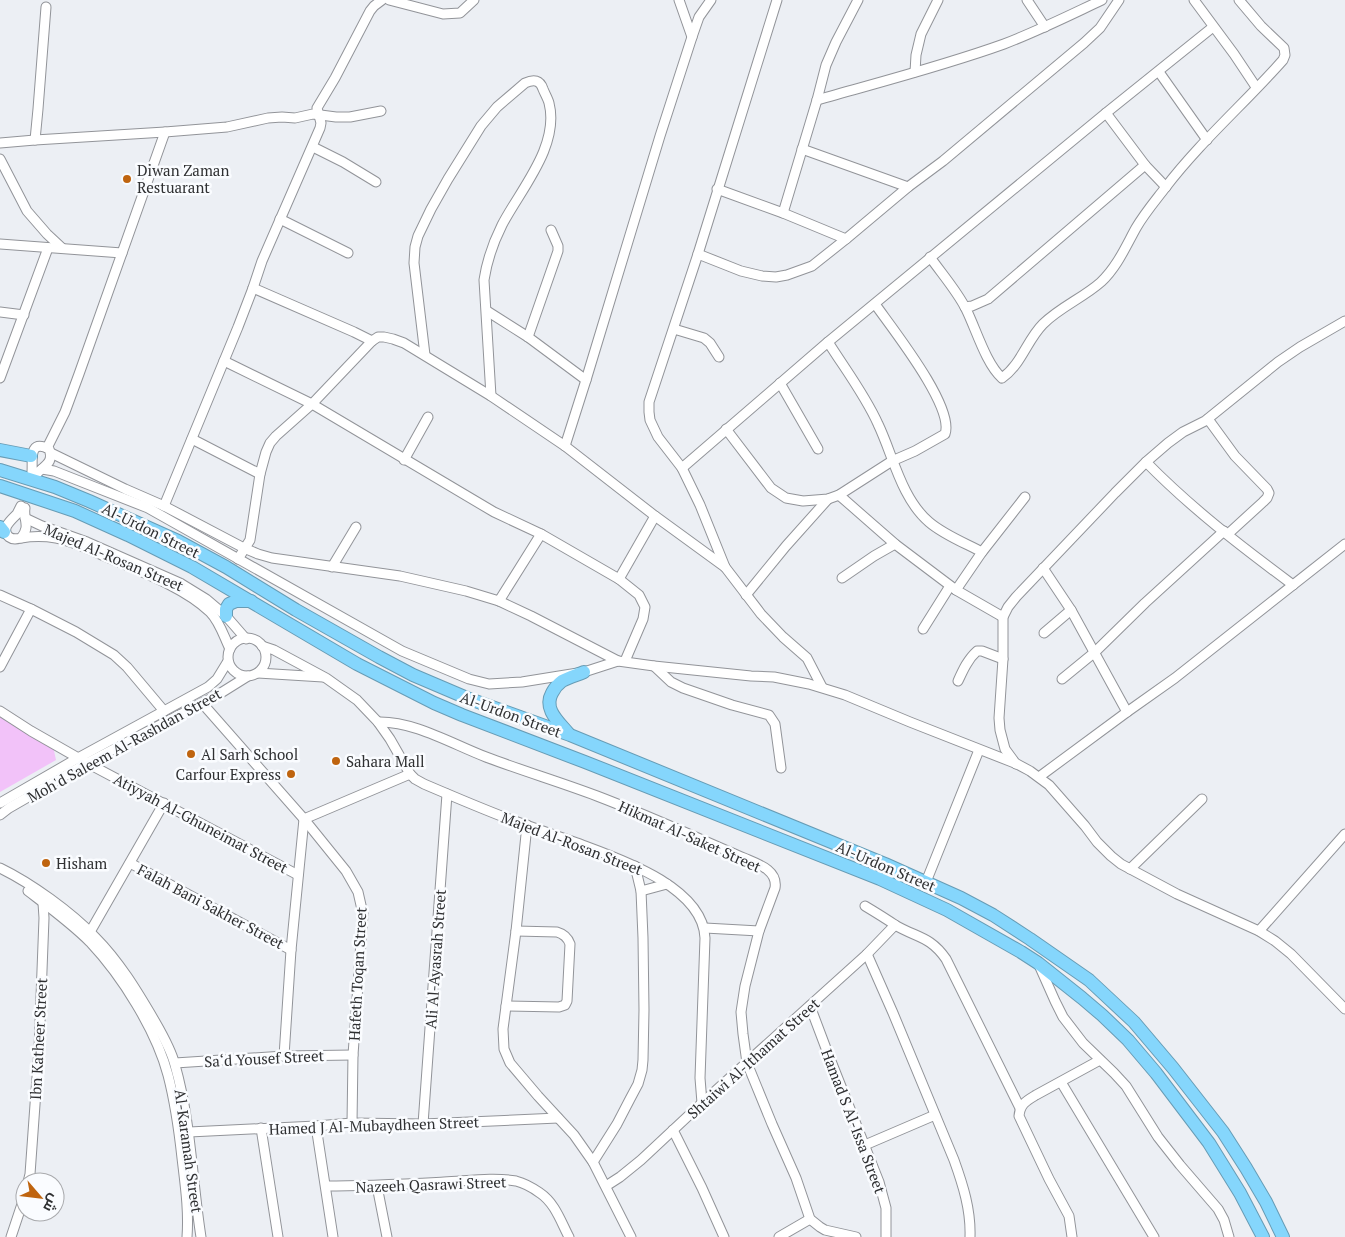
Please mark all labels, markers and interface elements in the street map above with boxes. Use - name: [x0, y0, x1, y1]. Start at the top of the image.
- place label: Diwan Zaman Restuarant: [137, 160, 229, 197]
- marker: Diwan Zaman Restuarant: [121, 173, 133, 185]
- street label: Al-Urdon Street: [99, 498, 203, 562]
- street label: Majed Al-Rosan Street: [41, 519, 187, 596]
- street label: Moh'd Saleem Al-Rashdan Street: [23, 683, 225, 807]
- street label: Al-Urdon Street: [458, 686, 565, 742]
- place label: Al Sarh School: [201, 744, 298, 764]
- marker: Al Sarh School: [185, 748, 197, 760]
- place label: Sahara Mall: [346, 751, 425, 771]
- marker: Sahara Mall: [330, 755, 342, 767]
- place label: Carfour Express: [176, 764, 281, 784]
- marker: Carfour Express: [285, 768, 297, 780]
- street label: Atiyyah Al-Ghuneimat Street: [110, 769, 292, 878]
- street label: Hikmat Al-Saket Street: [616, 796, 765, 877]
- street label: Majed Al-Rosan Street: [499, 807, 646, 879]
- street label: Al-Urdon Street: [833, 836, 939, 896]
- place label: Hisham: [56, 853, 107, 873]
- marker: Hisham: [40, 857, 52, 869]
- street label: Falah Bani Sakher Street: [134, 859, 288, 953]
- street label: Ali Al-Ayasrah Street: [420, 888, 450, 1029]
- street label: Hafeth Toqan Street: [344, 906, 371, 1041]
- street label: Ibn Katheer Street: [25, 977, 51, 1101]
- street label: Shtaiwi Al-Ithamat Street: [683, 993, 824, 1123]
- street label: Sa‘d Yousef Street: [204, 1045, 325, 1071]
- street label: Hamad S Al-Issa Street: [817, 1046, 891, 1196]
- street label: Al-Karamah Street: [170, 1088, 208, 1215]
- street label: Hamed J Al-Mubaydheen Street: [269, 1111, 480, 1139]
- street label: Nazeeh Qasrawi Street: [355, 1171, 507, 1197]
- north arrow: [15, 1172, 65, 1222]
- text: ش: [39, 1191, 65, 1216]

